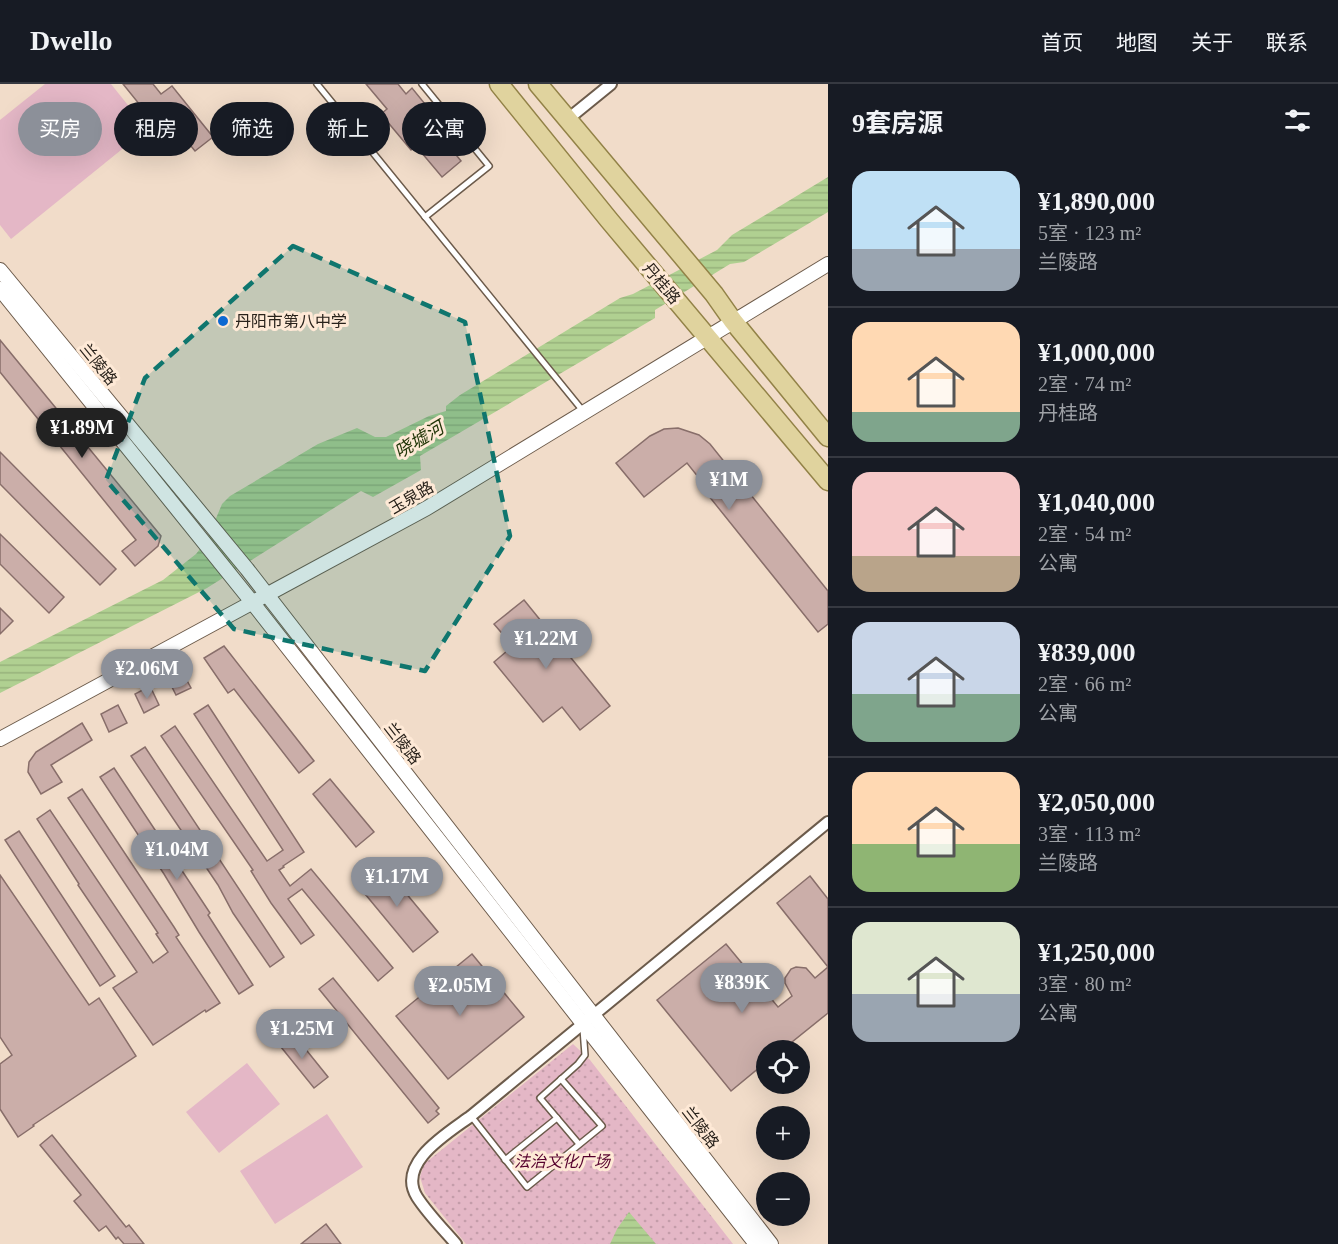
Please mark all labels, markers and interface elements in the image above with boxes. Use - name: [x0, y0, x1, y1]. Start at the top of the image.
- text: Dwello: [30, 25, 112, 56]
- text: 首页: [1041, 31, 1083, 55]
- text: 地图: [1116, 31, 1158, 55]
- text: 关于: [1191, 31, 1233, 55]
- text: 联系: [1266, 31, 1308, 55]
- chip: 买房: [18, 102, 102, 156]
- chip: 租房: [114, 102, 198, 156]
- chip: 筛选: [210, 102, 294, 156]
- chip: 新上: [306, 102, 390, 156]
- chip: 公寓: [402, 102, 486, 156]
- icon: filters: [1281, 104, 1314, 137]
- text: 9套房源: [852, 109, 943, 138]
- text: ¥1,890,000: [1038, 187, 1155, 216]
- icon: home: [900, 195, 972, 267]
- text: 5室 · 123 m²: [1038, 222, 1141, 244]
- text: 兰陵路: [1038, 251, 1098, 273]
- street label: 丹桂路: [640, 259, 684, 307]
- place label: 丹阳市第八中学: [235, 313, 347, 330]
- marker: 丹阳市第八中学: [216, 314, 230, 328]
- text: ¥1,000,000: [1038, 338, 1155, 367]
- street label: 兰陵路: [77, 340, 120, 388]
- icon: home: [900, 346, 972, 418]
- text: 2室 · 74 m²: [1038, 373, 1131, 395]
- text: 丹桂路: [1038, 402, 1098, 424]
- pin: ¥1.89M: [33, 408, 131, 459]
- text: ¥1.89M: [50, 416, 114, 438]
- water label: 哓墟河: [391, 416, 450, 462]
- pin: ¥1M: [700, 460, 758, 511]
- text: ¥1M: [710, 468, 748, 490]
- street label: 玉泉路: [386, 478, 436, 517]
- text: ¥1,040,000: [1038, 488, 1155, 517]
- icon: home: [900, 496, 972, 568]
- text: 2室 · 54 m²: [1038, 523, 1131, 545]
- text: 公寓: [1038, 552, 1078, 574]
- pin: ¥1.22M: [497, 619, 595, 670]
- text: ¥1.22M: [514, 627, 578, 649]
- text: ¥839,000: [1038, 638, 1136, 667]
- icon: home: [900, 646, 972, 718]
- pin: ¥2.06M: [98, 649, 196, 700]
- text: ¥2.06M: [115, 657, 179, 679]
- text: 2室 · 66 m²: [1038, 673, 1131, 695]
- text: 公寓: [1038, 702, 1078, 724]
- street label: 兰陵路: [381, 719, 424, 767]
- text: ¥2,050,000: [1038, 788, 1155, 817]
- icon: home: [900, 796, 972, 868]
- text: 3室 · 113 m²: [1038, 823, 1140, 845]
- pin: ¥1.04M: [128, 830, 226, 881]
- text: ¥1.04M: [145, 838, 209, 860]
- text: 兰陵路: [1038, 852, 1098, 874]
- pin: ¥1.17M: [348, 857, 446, 908]
- text: ¥1.17M: [365, 865, 429, 887]
- text: ¥1,250,000: [1038, 938, 1155, 967]
- icon: home: [900, 946, 972, 1018]
- pin: ¥839K: [700, 963, 784, 1014]
- pin: ¥2.05M: [411, 966, 509, 1017]
- text: ¥839K: [714, 971, 770, 993]
- text: 3室 · 80 m²: [1038, 973, 1131, 995]
- text: ¥2.05M: [428, 974, 492, 996]
- text: 公寓: [1038, 1002, 1078, 1024]
- pin: ¥1.25M: [253, 1009, 351, 1060]
- text: ¥1.25M: [270, 1017, 334, 1039]
- map controls: [756, 1040, 810, 1226]
- button: locate: [756, 1040, 810, 1094]
- street label: 兰陵路: [679, 1103, 722, 1151]
- button: +: [756, 1106, 810, 1160]
- park label: 法治文化广场: [514, 1153, 612, 1170]
- button: −: [756, 1172, 810, 1226]

